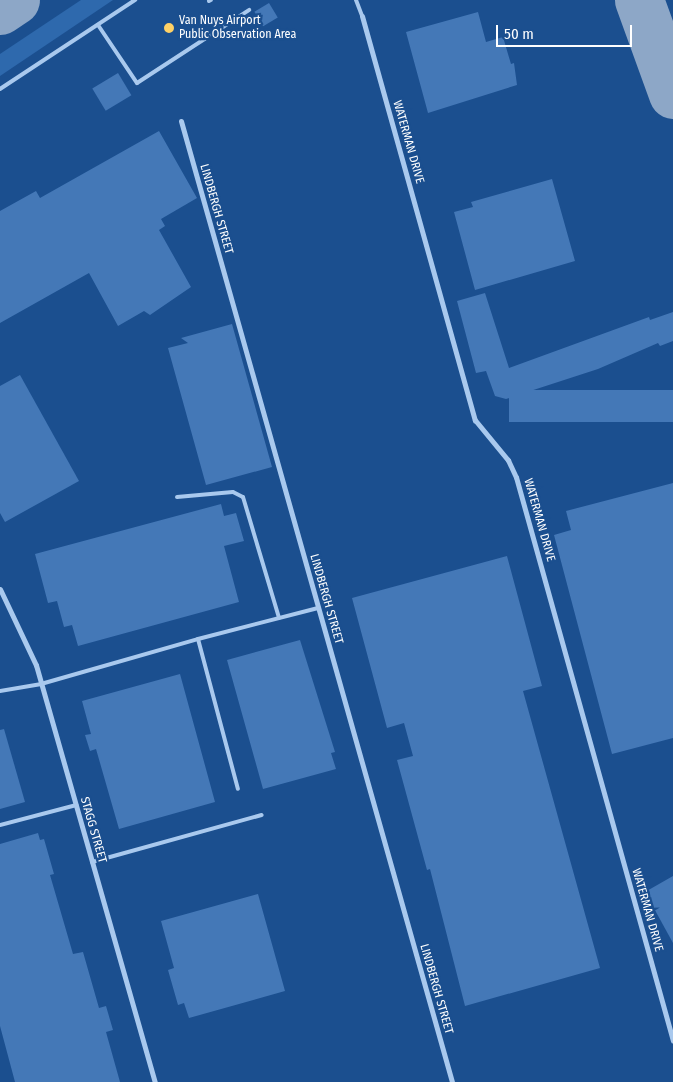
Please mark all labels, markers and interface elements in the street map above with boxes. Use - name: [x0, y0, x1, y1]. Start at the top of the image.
- place label: Van Nuys Airport Public Observation Area: [179, 14, 296, 42]
- scale bar: [498, 15, 634, 47]
- marker: Van Nuys Airport Public Observation Area: [163, 22, 175, 34]
- text: 50 m: [504, 25, 534, 43]
- street label: WATERMAN DRIVE: [389, 99, 427, 185]
- street label: LINDBERGH STREET: [196, 162, 236, 256]
- street label: WATERMAN DRIVE: [520, 477, 558, 563]
- street label: LINDBERGH STREET: [306, 552, 346, 646]
- street label: STAGG STREET: [77, 795, 109, 865]
- street label: WATERMAN DRIVE: [628, 867, 666, 953]
- street label: LINDBERGH STREET: [416, 942, 456, 1036]

